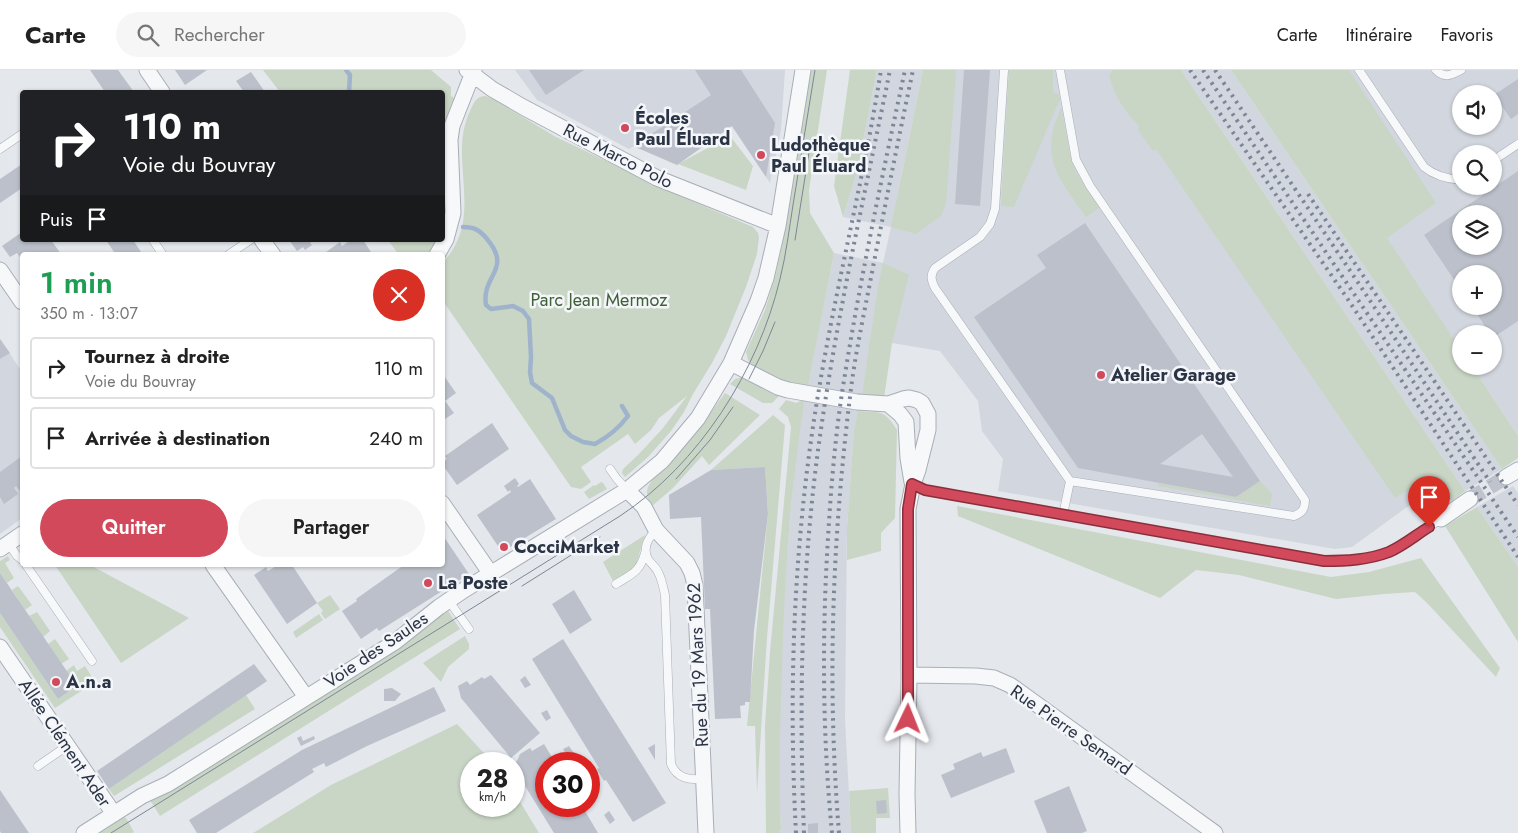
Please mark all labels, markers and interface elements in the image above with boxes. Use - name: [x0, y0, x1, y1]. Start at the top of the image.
- search box: [116, 12, 466, 57]
- text: Carte: [25, 17, 86, 52]
- icon: search: [134, 21, 162, 49]
- text: Rechercher: [174, 21, 265, 48]
- text: Carte: [1277, 22, 1318, 48]
- text: Itinéraire: [1346, 22, 1412, 48]
- text: Favoris: [1440, 22, 1493, 48]
- map controls: [1452, 85, 1502, 375]
- button: sound: [1452, 85, 1502, 135]
- text: 110 m: [123, 102, 221, 152]
- place label: Écoles Paul Éluard: [635, 105, 730, 152]
- icon: right: [40, 110, 105, 175]
- street label: Rue Marco Polo: [559, 117, 678, 195]
- marker: Écoles Paul Éluard: [619, 122, 631, 134]
- place label: Ludothèque Paul Éluard: [771, 132, 870, 179]
- button: search: [1452, 145, 1502, 195]
- text: Voie du Bouvray: [123, 148, 275, 180]
- marker: Ludothèque Paul Éluard: [755, 149, 767, 161]
- icon: arrive: [83, 205, 111, 233]
- button: layers: [1452, 205, 1502, 255]
- text: Puis: [40, 206, 73, 233]
- text: 1 min: [40, 261, 113, 304]
- button: +: [1452, 265, 1502, 315]
- button: close: [373, 269, 425, 321]
- park label: Parc Jean Mermoz: [531, 287, 668, 313]
- text: 350 m · 13:07: [40, 302, 138, 325]
- button: −: [1452, 325, 1502, 375]
- text: Tournez à droite: [85, 343, 230, 370]
- icon: right: [42, 354, 70, 382]
- text: 110 m: [374, 355, 423, 382]
- place label: Atelier Garage: [1110, 362, 1236, 388]
- marker: Atelier Garage: [1095, 369, 1107, 381]
- text: Voie du Bouvray: [85, 370, 196, 393]
- icon: arrive: [42, 424, 70, 452]
- text: Arrivée à destination: [85, 425, 270, 452]
- text: 240 m: [369, 425, 423, 452]
- pin: [1408, 476, 1450, 527]
- icon: arrive: [1415, 483, 1443, 511]
- button: Quitter: [40, 499, 228, 557]
- button: Partager: [238, 499, 425, 557]
- place label: CocciMarket: [514, 534, 620, 560]
- marker: CocciMarket: [498, 541, 510, 553]
- place label: La Poste: [438, 570, 508, 596]
- marker: La Poste: [422, 577, 434, 589]
- street label: Rue du 19 Mars 1962: [681, 582, 715, 748]
- street label: Voie des Saules: [319, 606, 433, 694]
- place label: A.n.a: [65, 669, 111, 695]
- street label: Allée Clément Ader: [12, 674, 118, 813]
- marker: A.n.a: [50, 676, 62, 688]
- street label: Rue Pierre Semard: [1005, 678, 1137, 782]
- position arrow: [881, 692, 933, 744]
- speed limit sign: 30: [535, 752, 600, 817]
- text: 28: [476, 760, 509, 796]
- text: km/h: [479, 788, 506, 806]

